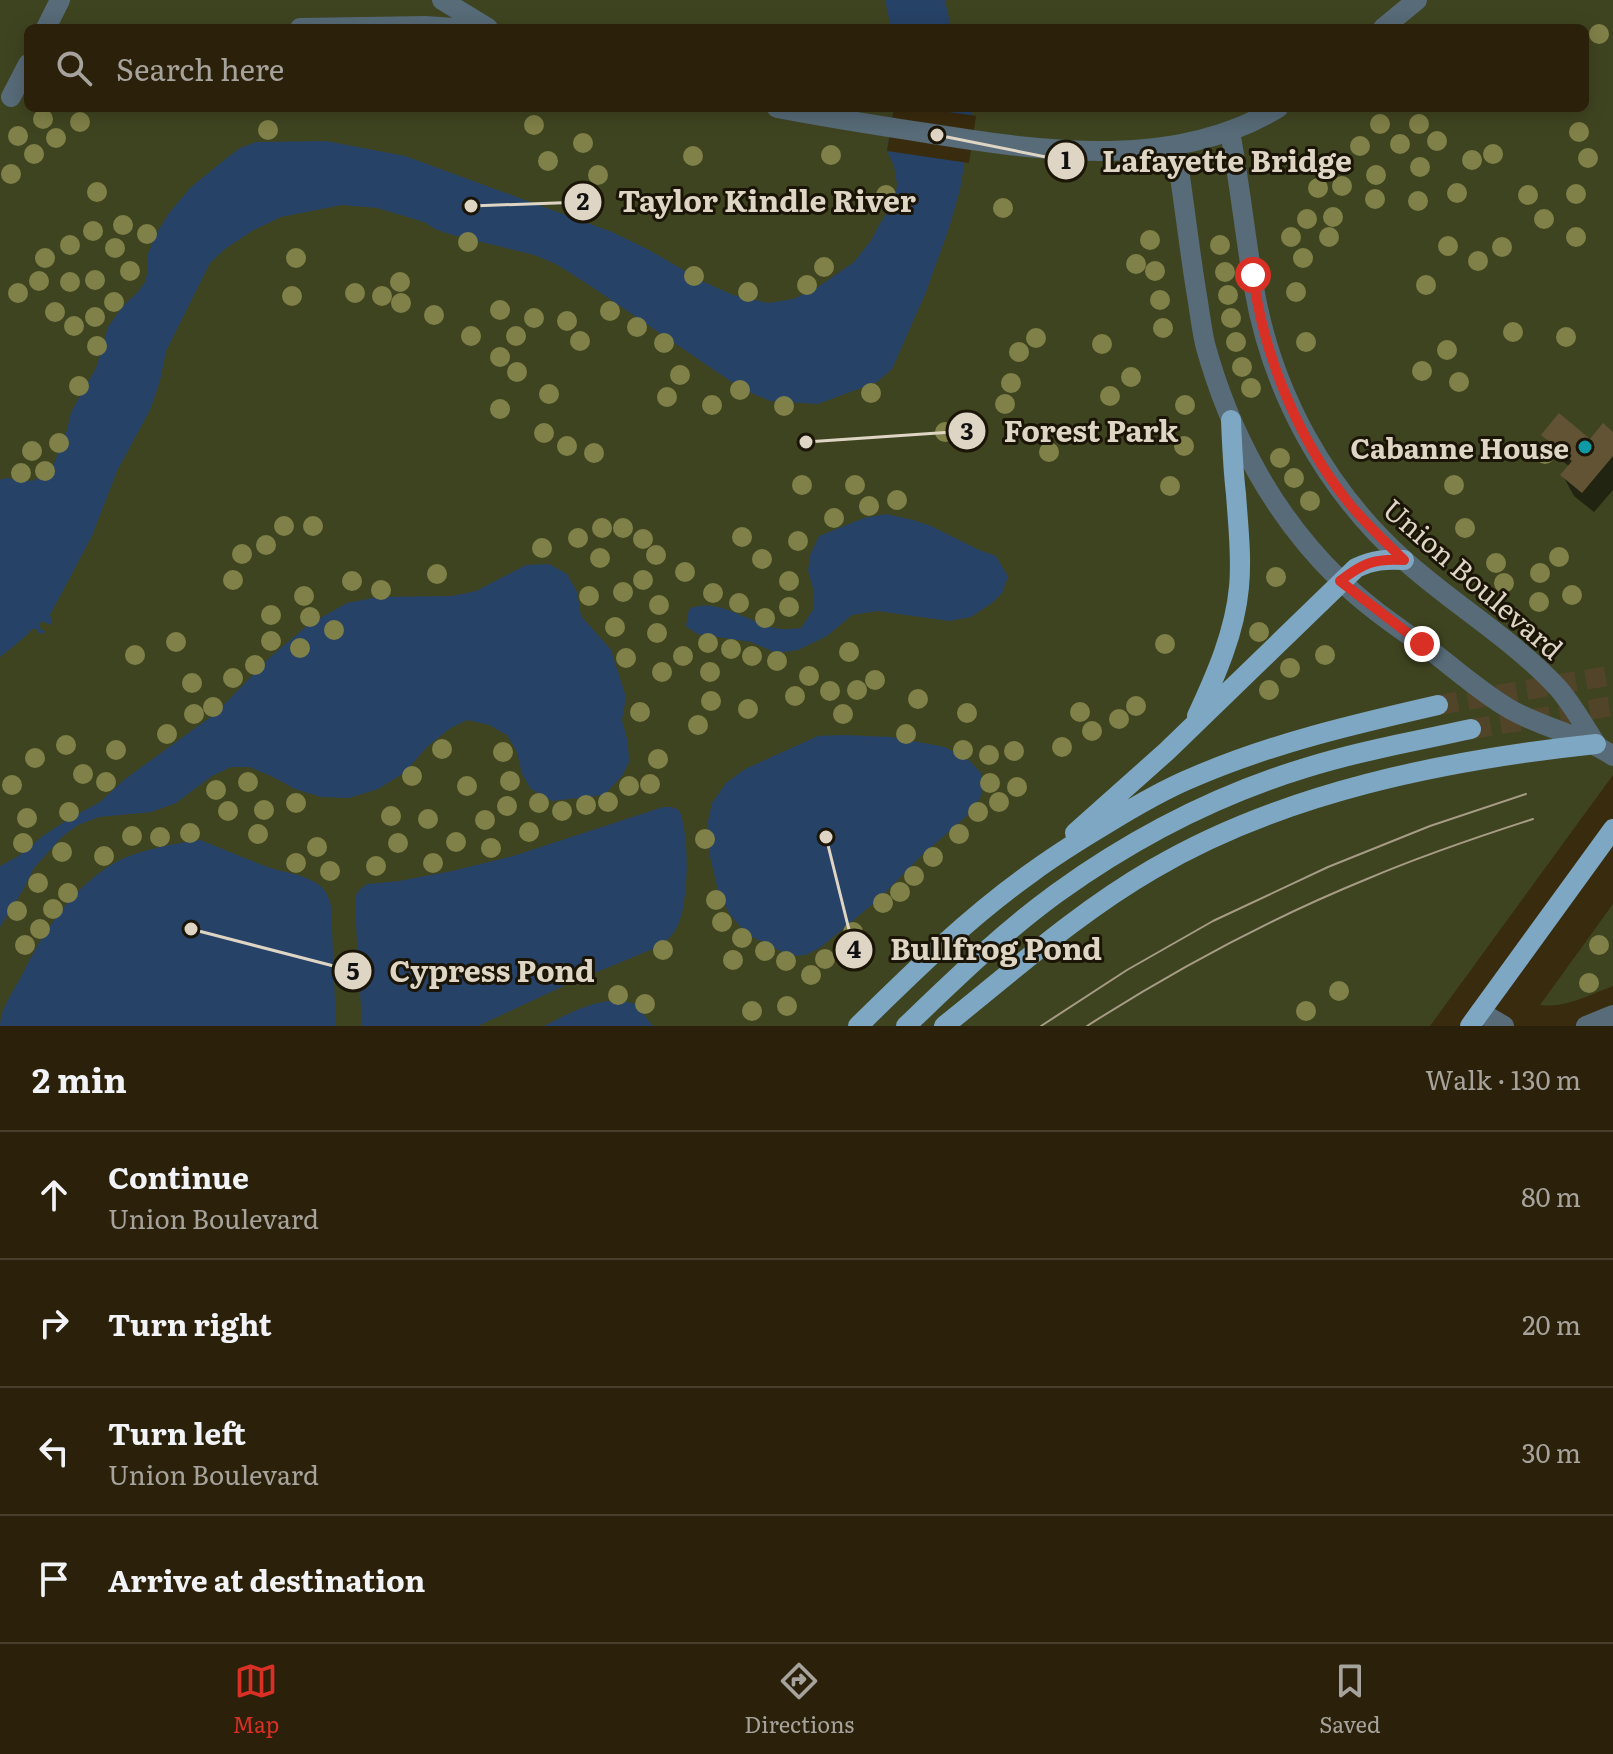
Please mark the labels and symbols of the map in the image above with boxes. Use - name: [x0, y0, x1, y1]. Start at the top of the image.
- callout: Lafayette Bridge: [1046, 134, 1368, 188]
- text: Lafayette Bridge: [1102, 137, 1352, 181]
- text: 1: [1061, 141, 1071, 176]
- callout: Taylor Kindle River: [563, 175, 932, 229]
- text: Taylor Kindle River: [618, 177, 916, 221]
- text: 2: [577, 182, 590, 217]
- route start: [1235, 257, 1271, 293]
- callout: Forest Park: [947, 404, 1194, 458]
- text: Forest Park: [1003, 407, 1179, 451]
- text: 3: [960, 412, 974, 447]
- place label: Cabanne House: [1350, 426, 1569, 468]
- marker: Cabanne House: [1576, 438, 1594, 456]
- street label: Union Boulevard: [1375, 488, 1573, 668]
- route end: [1404, 626, 1440, 662]
- callout: Bullfrog Pond: [834, 923, 1118, 977]
- text: Bullfrog Pond: [890, 925, 1102, 969]
- text: 4: [847, 930, 862, 965]
- callout: Cypress Pond: [333, 944, 611, 998]
- text: Cypress Pond: [389, 947, 595, 991]
- text: 5: [346, 952, 360, 987]

